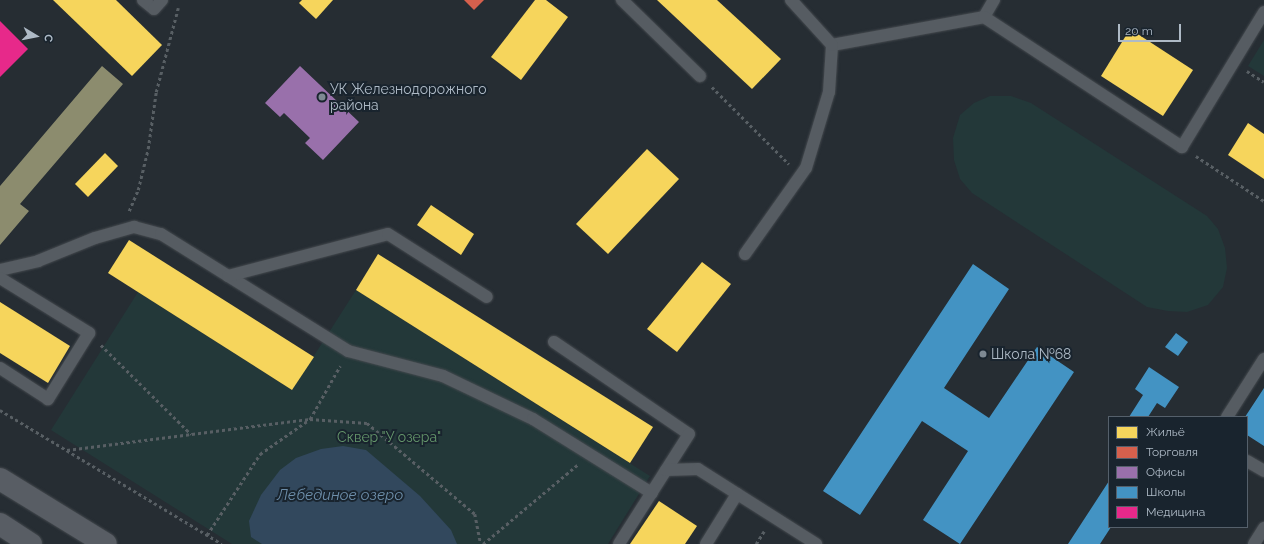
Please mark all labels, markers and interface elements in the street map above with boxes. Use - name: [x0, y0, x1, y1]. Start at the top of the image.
- north arrow: [16, 16, 56, 56]
- scale bar: [1120, 16, 1183, 42]
- text: 20 m: [1125, 24, 1153, 38]
- text: С: [41, 33, 55, 43]
- place label: УК Железнодорожного района: [330, 81, 487, 114]
- marker: УК Железнодорожного района: [317, 92, 327, 102]
- place label: Школа №68: [991, 346, 1071, 362]
- marker: Школа №68: [978, 349, 988, 359]
- legend: [1108, 416, 1248, 528]
- text: Жильё: [1146, 425, 1185, 439]
- park label: Сквер "У озера": [337, 429, 441, 445]
- text: Торговля: [1146, 445, 1198, 459]
- text: Офисы: [1146, 465, 1185, 479]
- text: Школы: [1146, 485, 1185, 499]
- water label: Лебединое озеро: [277, 487, 403, 505]
- text: Медицина: [1146, 505, 1205, 519]

